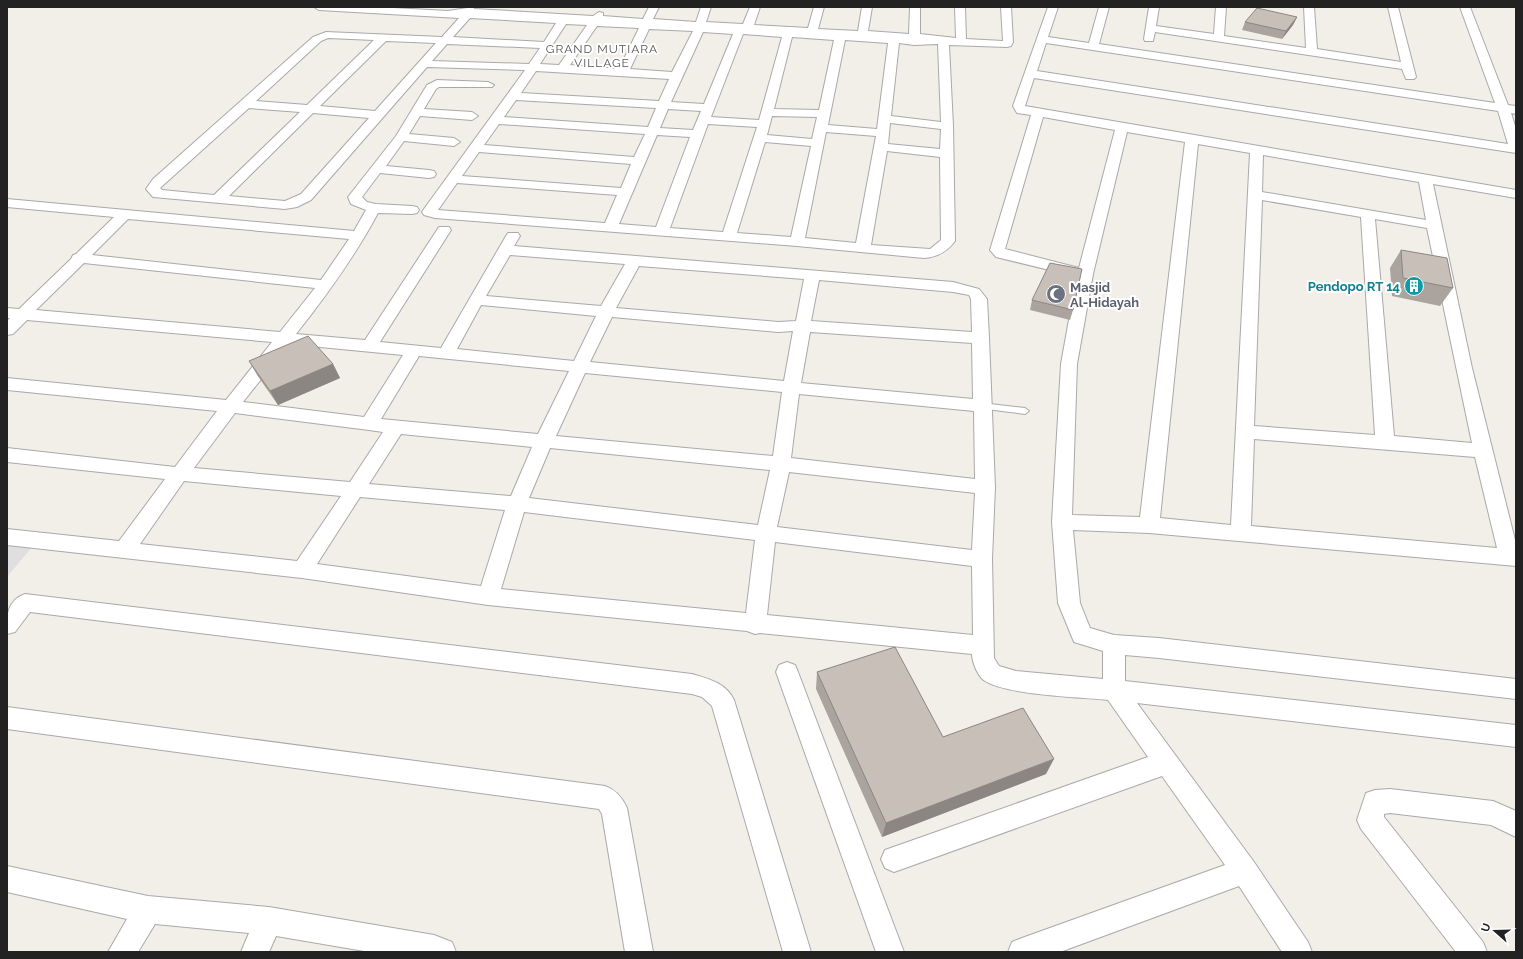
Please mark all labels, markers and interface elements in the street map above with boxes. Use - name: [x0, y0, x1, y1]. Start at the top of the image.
- district label: GRAND MUTIARA VILLAGE: [546, 42, 658, 70]
- building icon: Pendopo RT 14: [1403, 275, 1425, 297]
- place label: Pendopo RT 14: [1308, 279, 1400, 294]
- place label: Masjid Al-Hidayah: [1070, 280, 1139, 310]
- mosque icon: Masjid Al-Hidayah: [1045, 283, 1067, 305]
- north arrow: [1475, 911, 1515, 951]
- text: U: [1479, 922, 1494, 934]

